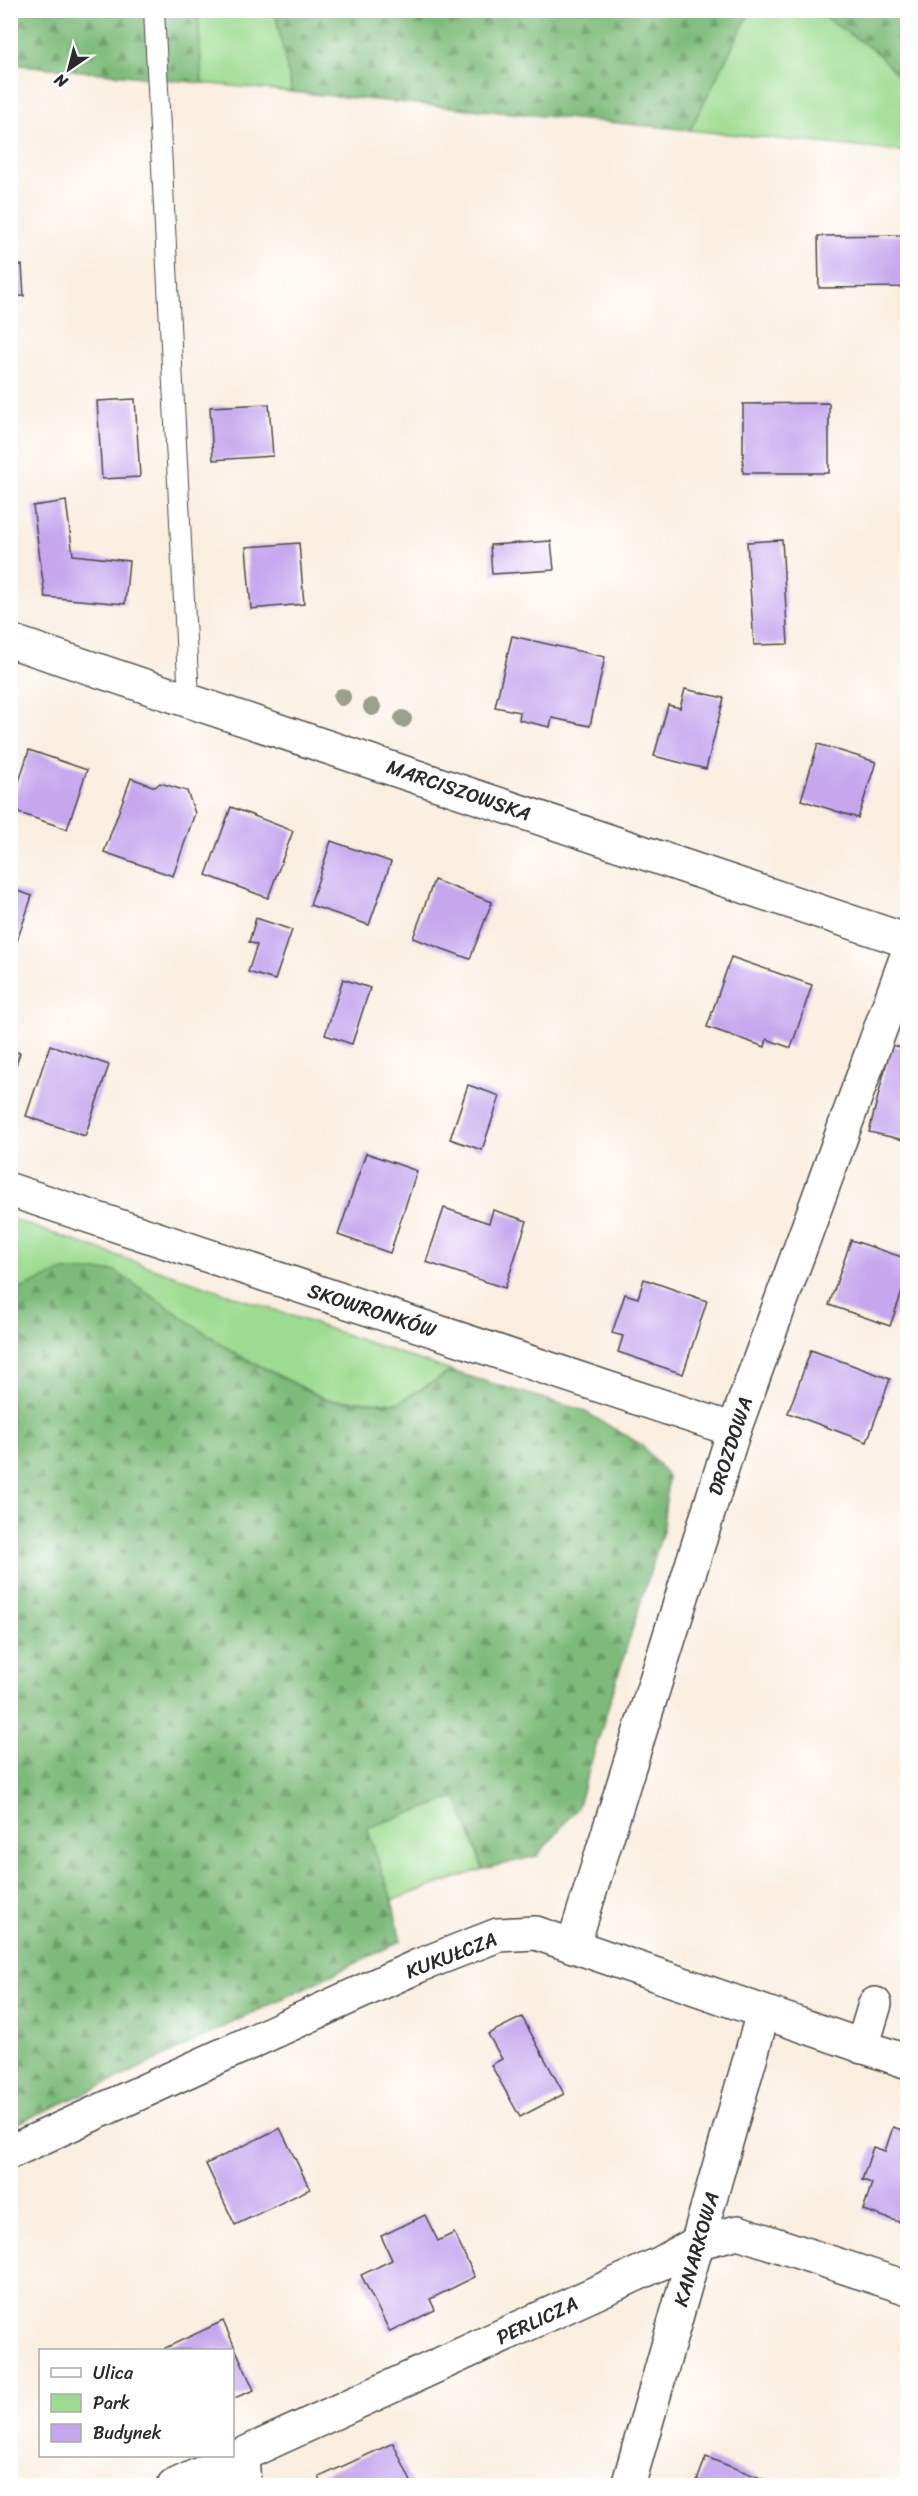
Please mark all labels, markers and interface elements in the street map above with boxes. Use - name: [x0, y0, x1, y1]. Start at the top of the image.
- north arrow: [39, 39, 99, 99]
- text: N: [47, 65, 74, 97]
- street label: MARCISZOWSKA: [382, 749, 536, 832]
- street label: SKOWRONKÓW: [303, 1273, 441, 1348]
- street label: DROZDOWA: [698, 1392, 763, 1500]
- street label: KUKUŁCZA: [400, 1922, 502, 1989]
- street label: KANARKOWA: [663, 2188, 730, 2311]
- street label: PERLICZA: [490, 2286, 584, 2355]
- legend: [39, 2349, 234, 2457]
- text: Ulica: [93, 2357, 134, 2389]
- text: Park: [93, 2387, 130, 2419]
- text: Budynek: [93, 2417, 162, 2449]

